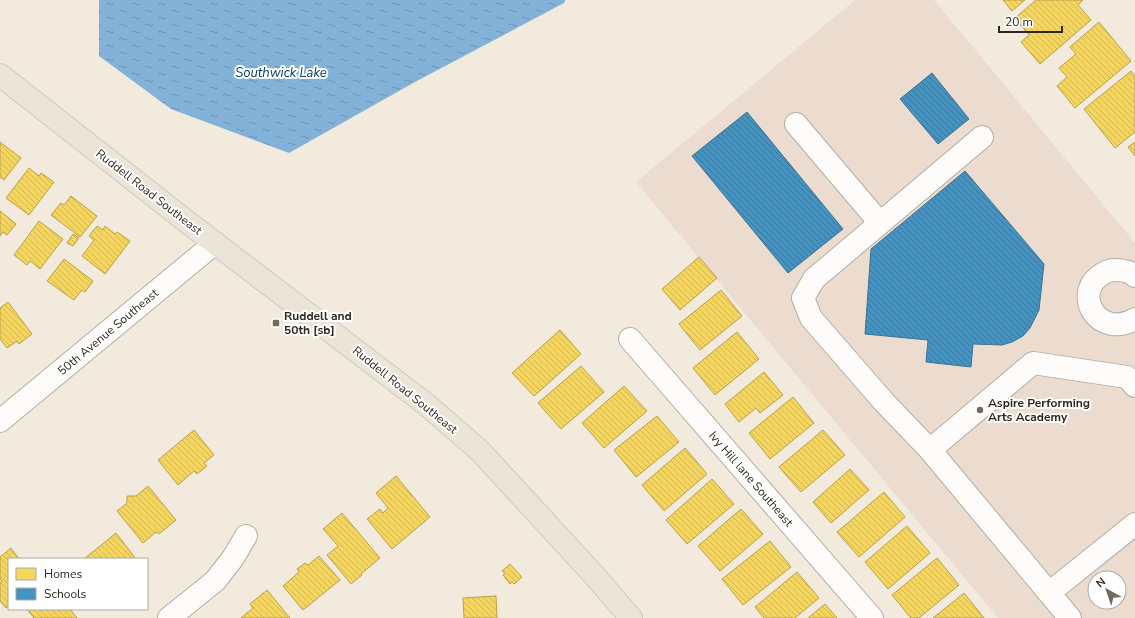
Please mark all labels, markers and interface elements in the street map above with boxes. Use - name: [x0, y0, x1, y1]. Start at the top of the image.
- scale bar: [999, 8, 1062, 34]
- text: 20 m: [1005, 14, 1033, 30]
- water label: Southwick Lake: [235, 64, 327, 82]
- street label: Ruddell Road Southeast: [93, 145, 206, 239]
- street label: 50th Avenue Southeast: [54, 285, 162, 379]
- place label: Ruddell and 50th [sb]: [284, 308, 352, 338]
- marker: Ruddell and 50th [sb]: [271, 318, 281, 328]
- street label: Ruddell Road Southeast: [349, 343, 461, 438]
- place label: Aspire Performing Arts Academy: [988, 395, 1090, 425]
- marker: Aspire Performing Arts Academy: [975, 405, 985, 415]
- street label: Ivy Hill lane Southeast: [705, 428, 797, 531]
- legend: [8, 558, 148, 610]
- text: Homes: [44, 566, 82, 582]
- north arrow: [1087, 570, 1127, 610]
- text: N: [1093, 574, 1109, 591]
- text: Schools: [44, 586, 87, 602]

